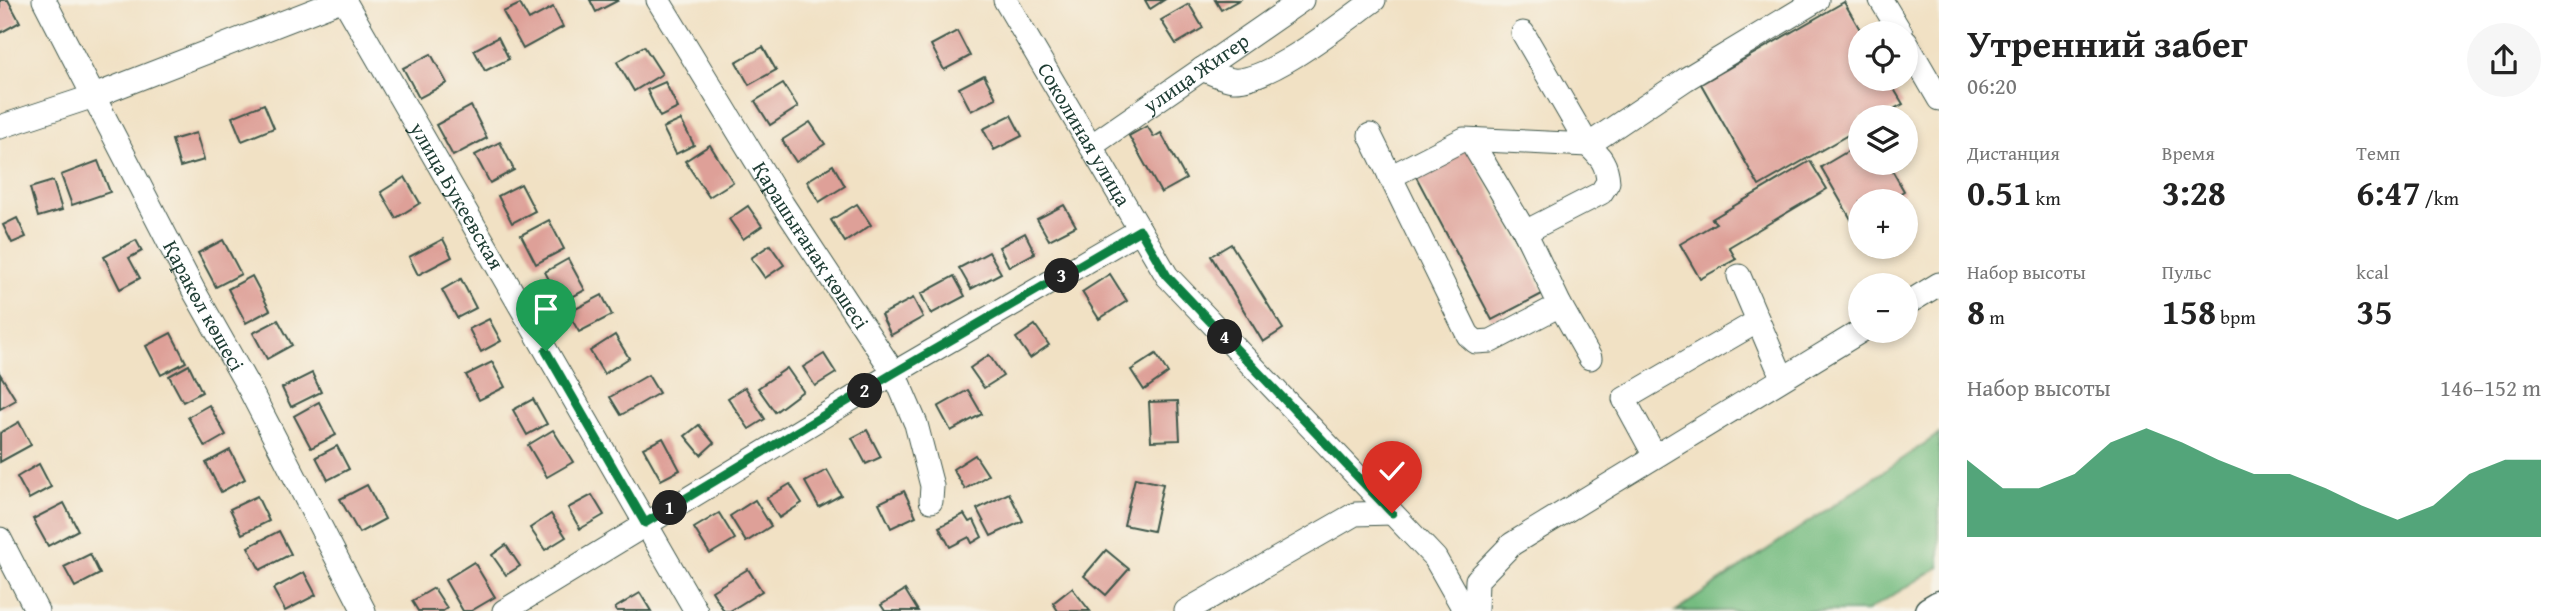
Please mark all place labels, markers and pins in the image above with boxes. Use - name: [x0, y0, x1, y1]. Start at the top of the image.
- pin: 3: [1044, 258, 1080, 294]
- pin: [516, 279, 576, 351]
- pin: 4: [1208, 320, 1242, 354]
- pin: 2: [848, 374, 882, 408]
- pin: [1362, 441, 1422, 513]
- pin: 1: [652, 490, 688, 526]

